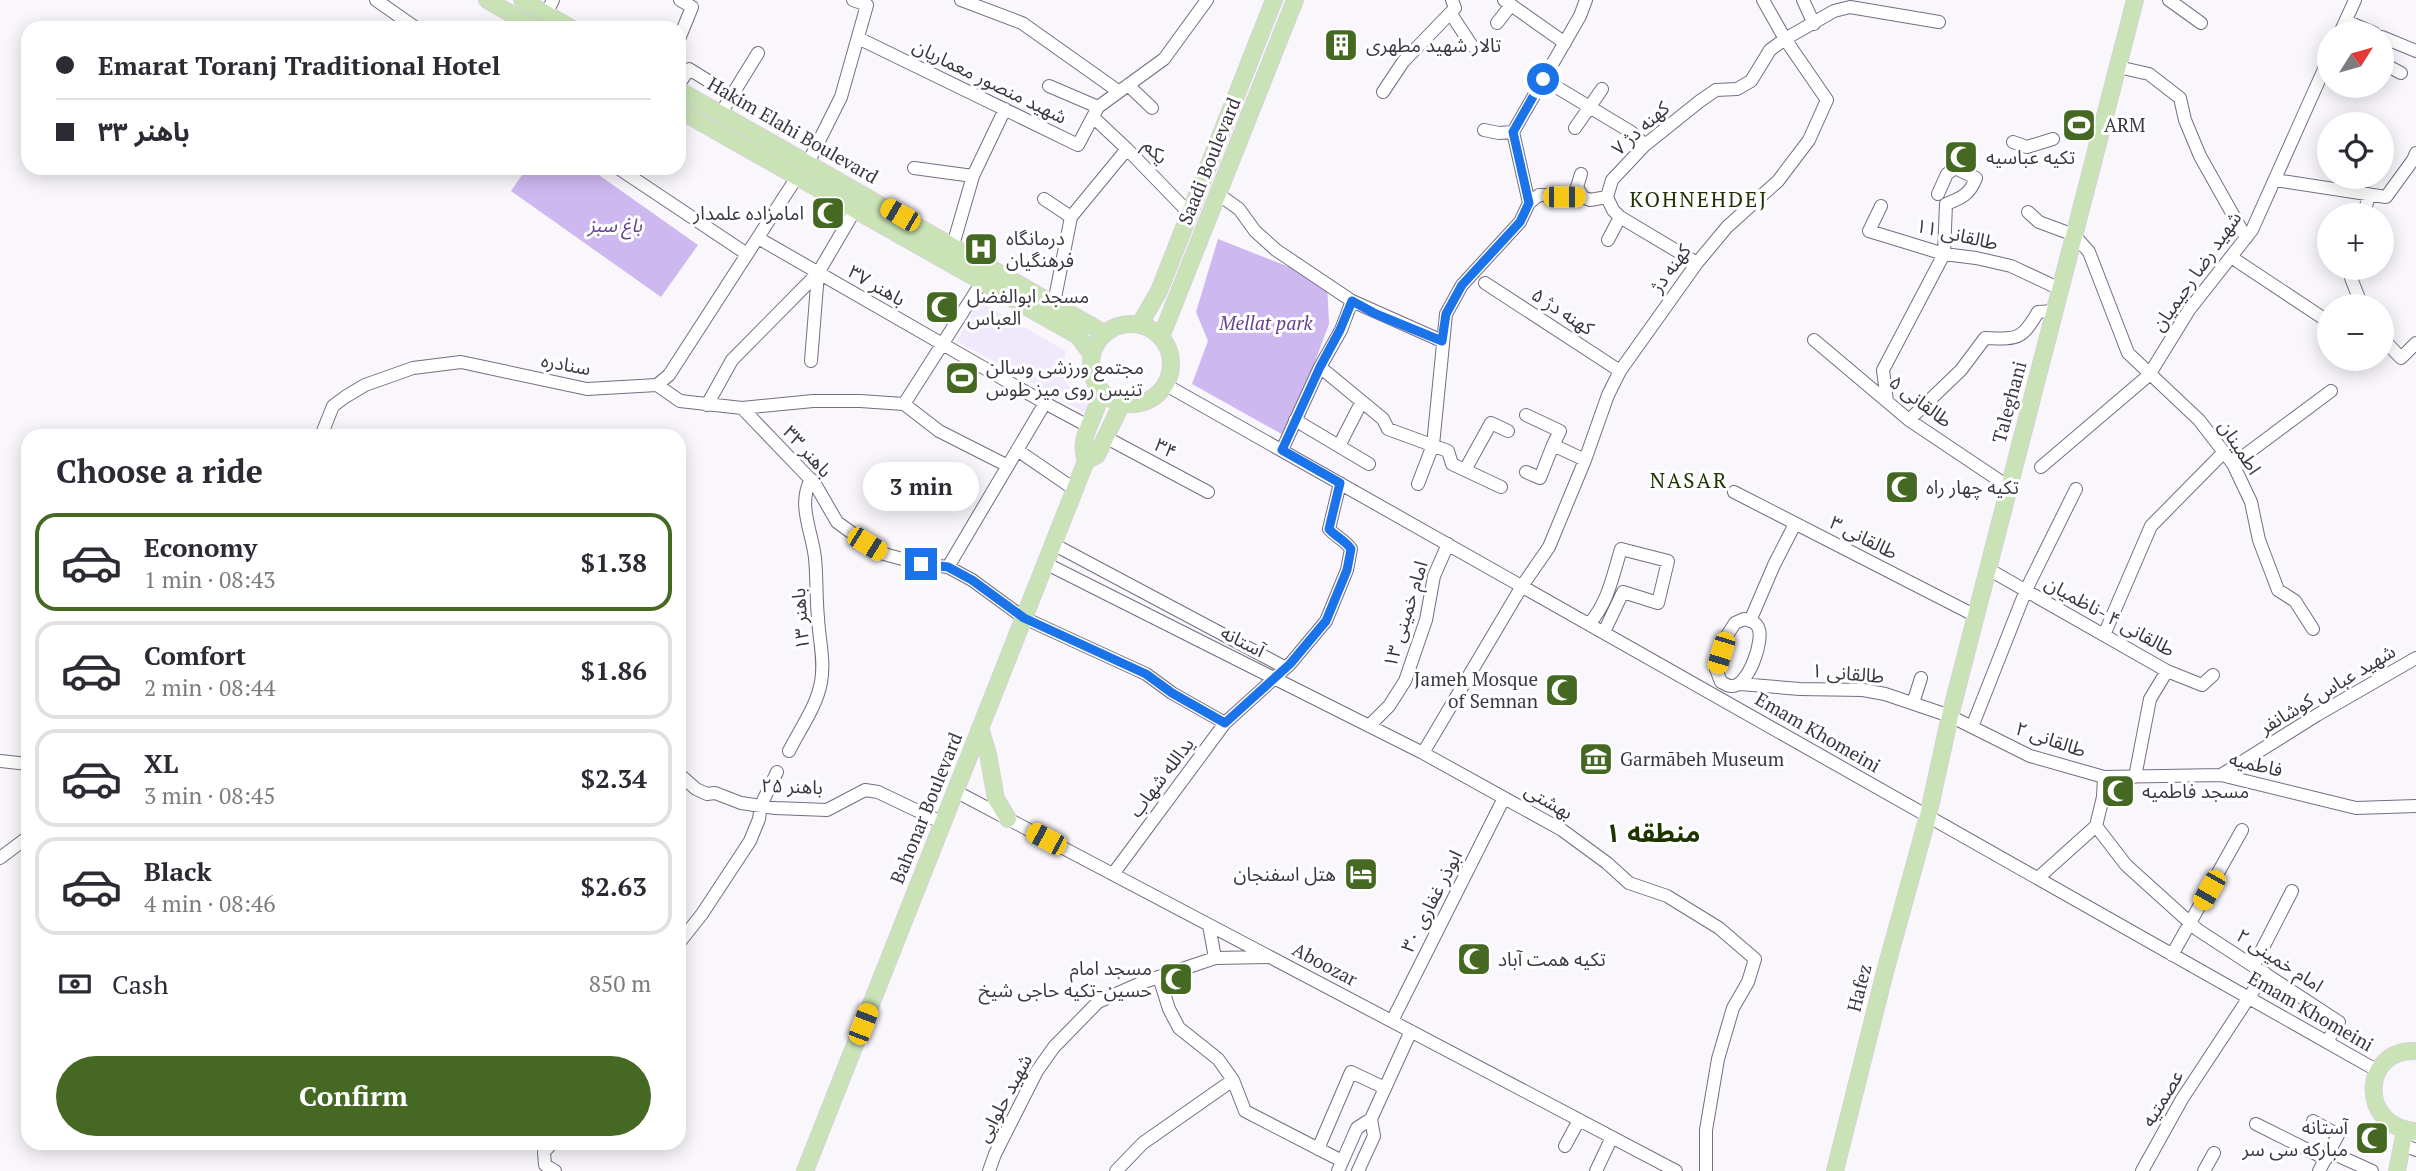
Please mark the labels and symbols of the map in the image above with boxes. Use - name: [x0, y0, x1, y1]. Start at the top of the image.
- north arrow: [2317, 21, 2394, 98]
- building icon: تالار شهید مطهری: [1322, 26, 1360, 64]
- street label: شهید منصور معماریان: [909, 32, 1071, 129]
- place label: تالار شهید مطهری: [1366, 32, 1501, 57]
- route start: [1527, 63, 1559, 95]
- street label: Hakim Elahi Boulevard: [703, 71, 883, 189]
- street label: Saadi Boulevard: [1172, 93, 1246, 228]
- street label: کهنه دژ ۷: [1606, 94, 1675, 160]
- sports icon: ARM: [2060, 106, 2098, 144]
- place label: ARM: [2104, 112, 2146, 137]
- street label: یکم: [1136, 133, 1174, 171]
- mosque icon: تکیه عباسیه: [1942, 138, 1980, 176]
- place label: تکیه عباسیه: [1986, 144, 2075, 169]
- district label: KOHNEHDEJ: [1630, 185, 1768, 213]
- car: [1544, 187, 1586, 208]
- mosque icon: امامزاده علمدار: [809, 194, 847, 232]
- car: [877, 195, 924, 235]
- place label: امامزاده علمدار: [692, 200, 804, 225]
- street label: شهید رضا رحیمیان: [2145, 206, 2246, 336]
- park label: باغ سبز: [586, 212, 643, 240]
- street label: طالقانی ۱۱: [1914, 212, 2001, 255]
- place label: درمانگاه فرهنگیان: [1006, 225, 1074, 272]
- hospital icon: درمانگاه فرهنگیان: [962, 230, 1000, 268]
- street label: کهنه دژ: [1643, 238, 1696, 298]
- street label: باهنر ۳۷: [844, 258, 910, 311]
- street label: کهنه دژ ۵: [1527, 281, 1600, 341]
- place label: مسجد ابوالفضل العباس: [967, 283, 1089, 330]
- mosque icon: مسجد ابوالفضل العباس: [923, 288, 961, 326]
- park label: Mellat park: [1218, 310, 1314, 335]
- street label: سنادره: [539, 347, 593, 380]
- place label: مجتمع ورزشی وسالن تنیس روی میز طوس: [986, 354, 1144, 401]
- street label: Taleghani: [1986, 358, 2031, 446]
- sports icon: مجتمع ورزشی وسالن تنیس روی میز طوس: [943, 359, 981, 397]
- street label: طالقانی ۵: [1885, 369, 1958, 433]
- street label: اطمینان: [2213, 415, 2267, 479]
- street label: باهنر ۳۳: [778, 419, 838, 482]
- street label: ۳۴: [1151, 431, 1182, 464]
- callout: 3 min: [863, 462, 979, 512]
- district label: NASAR: [1650, 466, 1728, 494]
- mosque icon: تکیه چهار راه: [1883, 468, 1921, 506]
- place label: تکیه چهار راه: [1926, 474, 2019, 500]
- street label: طالقانی ۳: [1826, 509, 1902, 564]
- car: [844, 524, 891, 564]
- route end: [905, 548, 937, 580]
- street label: امام خمینی ۱۳: [1376, 558, 1435, 671]
- street label: طالقانی ۴ -ناظمیان: [2041, 570, 2180, 662]
- street label: باهنر ۱۳: [785, 587, 814, 651]
- street label: آستانه: [1217, 619, 1271, 663]
- car: [1705, 630, 1738, 676]
- street label: شهید عباس کوشانفر: [2253, 638, 2400, 740]
- street label: طالقانی ۱: [1811, 657, 1886, 688]
- place label: Jameh Mosque of Semnan: [1414, 666, 1538, 713]
- mosque icon: Jameh Mosque of Semnan: [1543, 671, 1581, 709]
- street label: Emam Khomeini: [1751, 686, 1885, 778]
- street label: طالقانی ۲: [2013, 715, 2090, 762]
- street label: Bahonar Boulevard: [884, 728, 967, 887]
- street label: یدالله شهاب: [1122, 732, 1199, 822]
- museum icon: Garmābeh Museum: [1577, 740, 1615, 778]
- street label: فاطمیه: [2227, 745, 2285, 782]
- place label: Garmābeh Museum: [1620, 746, 1785, 771]
- street label: باهنر ۲۵: [761, 772, 823, 799]
- mosque icon: مسجد فاطمیه: [2099, 772, 2137, 810]
- street label: بهشتی: [1520, 777, 1578, 824]
- place label: مسجد فاطمیه: [2142, 778, 2249, 803]
- district label: منطقه ۱: [1605, 815, 1701, 849]
- car: [1023, 820, 1070, 858]
- street label: ابوذر غفاری ۳۰: [1394, 845, 1467, 956]
- hotel icon: هتل اسفنجان: [1342, 855, 1380, 893]
- place label: هتل اسفنجان: [1234, 861, 1336, 886]
- car: [2190, 867, 2229, 913]
- street label: امام خمینی ۲: [2230, 922, 2329, 1000]
- street label: Aboozar: [1288, 936, 1363, 991]
- mosque icon: تکیه همت آباد: [1455, 940, 1493, 978]
- place label: تکیه همت آباد: [1498, 946, 1606, 971]
- place label: مسجد امام حسین-تکیه حاجی شیخ: [979, 955, 1152, 1005]
- mosque icon: مسجد امام حسین-تکیه حاجی شیخ: [1157, 960, 1195, 998]
- street label: Hafez: [1841, 961, 1876, 1014]
- street label: Emam Khomeini: [2244, 965, 2378, 1057]
- car: [846, 1001, 881, 1047]
- street label: شهید حلوایی: [970, 1049, 1037, 1146]
- street label: عصمتیه: [2135, 1065, 2188, 1131]
- place label: آستانه مبارکه سی سر: [2241, 1114, 2349, 1161]
- mosque icon: آستانه مبارکه سی سر: [2353, 1119, 2391, 1157]

